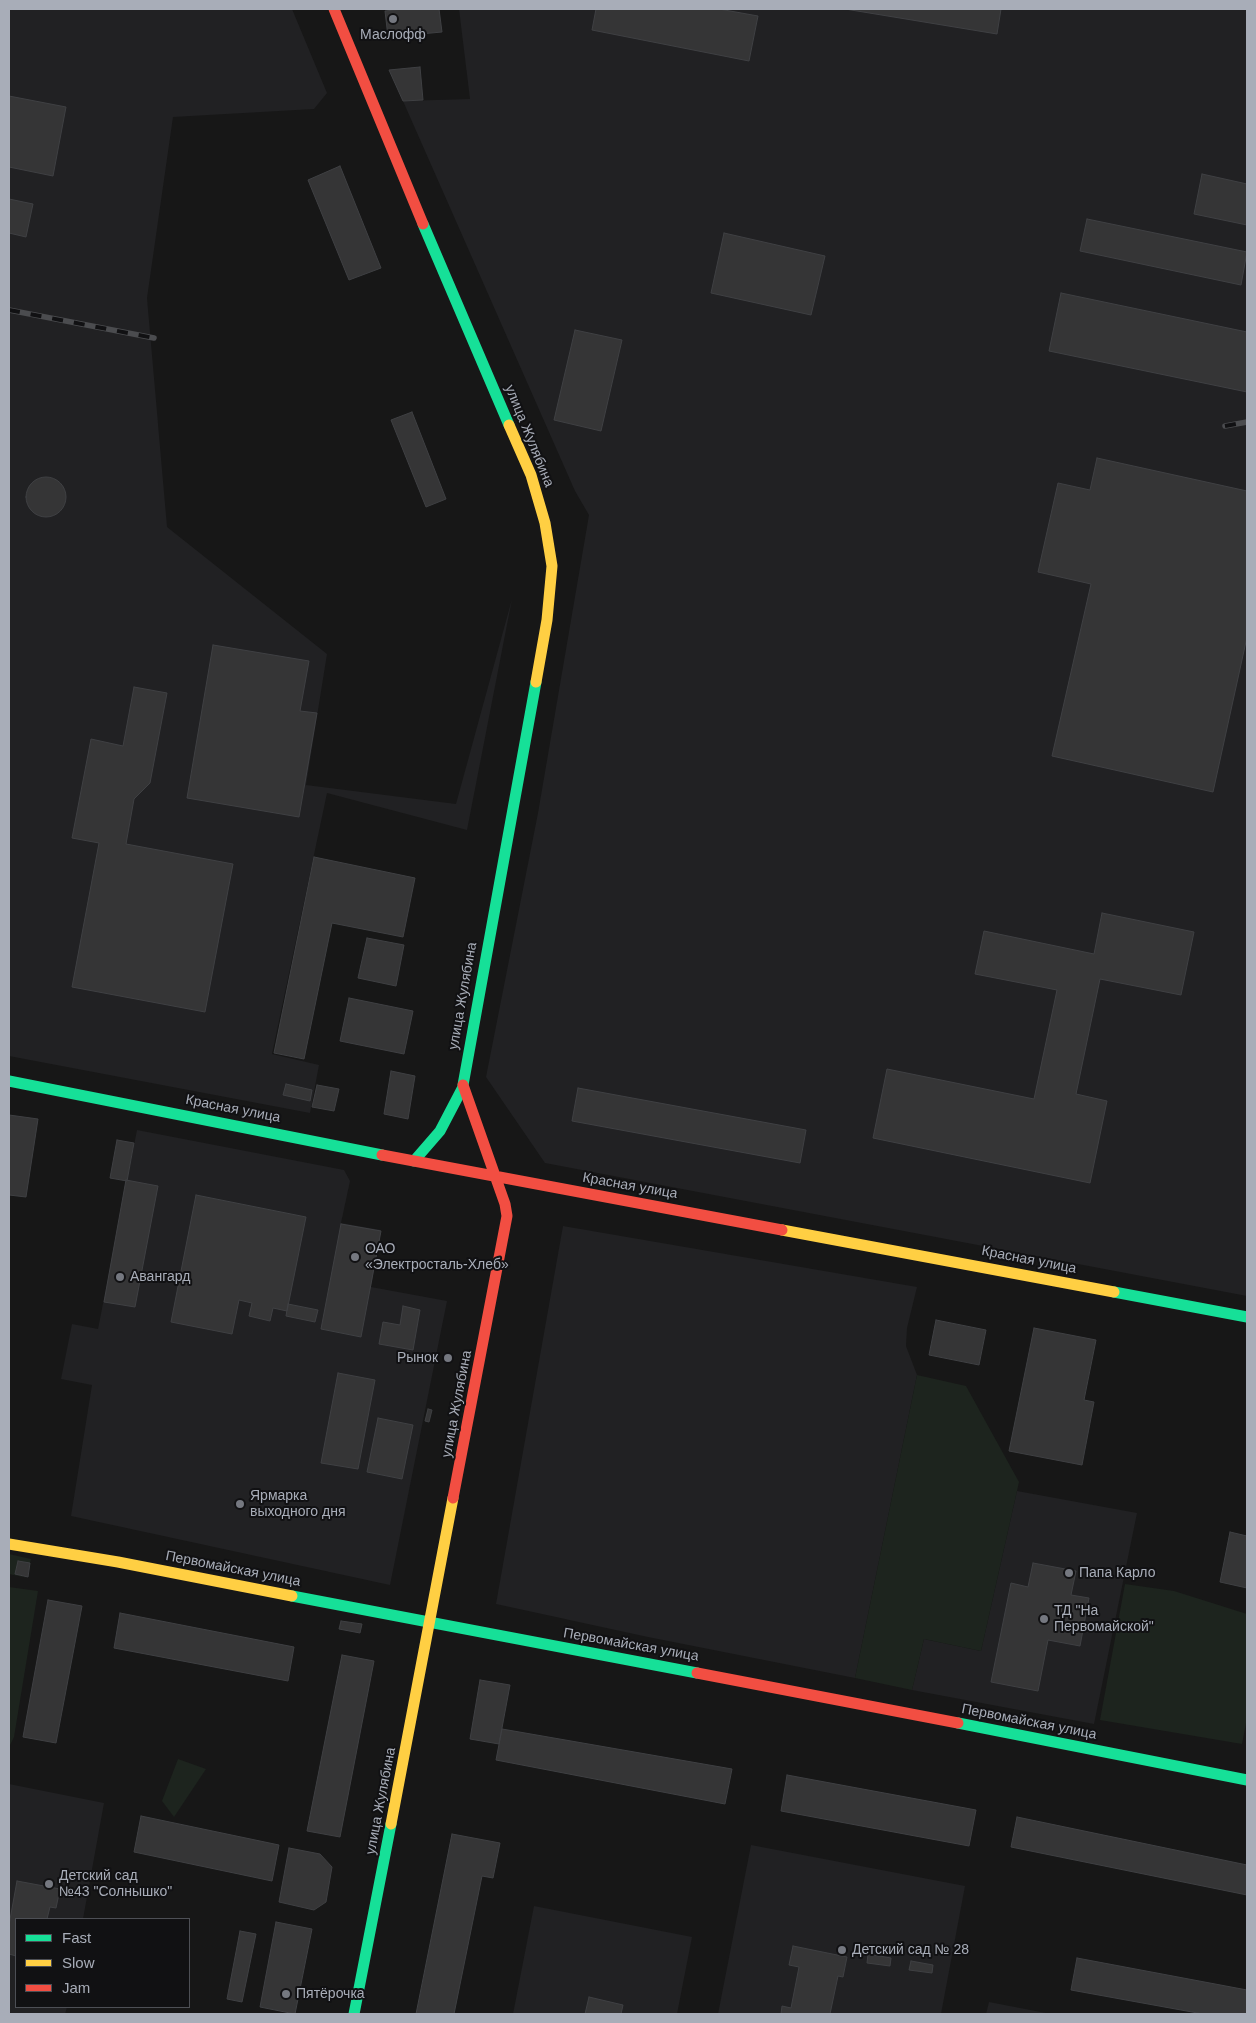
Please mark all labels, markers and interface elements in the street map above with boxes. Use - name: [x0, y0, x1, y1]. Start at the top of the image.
- marker: Маслофф: [387, 13, 399, 25]
- place label: Маслофф: [360, 27, 426, 43]
- street label: улица Жулябина: [501, 382, 557, 490]
- street label: улица Жулябина: [445, 941, 481, 1051]
- street label: Красная улица: [184, 1092, 282, 1126]
- street label: Красная улица: [581, 1169, 679, 1203]
- place label: ОАО «Электросталь-Хлеб»: [365, 1241, 509, 1274]
- street label: Красная улица: [980, 1243, 1078, 1277]
- marker: ОАО «Электросталь-Хлеб»: [349, 1251, 361, 1263]
- place label: Авангард: [130, 1269, 190, 1285]
- marker: Авангард: [114, 1271, 126, 1283]
- street label: улица Жулябина: [438, 1349, 476, 1459]
- place label: Рынок: [397, 1350, 438, 1366]
- marker: Рынок: [442, 1352, 454, 1364]
- place label: Ярмарка выходного дня: [250, 1488, 345, 1520]
- marker: Ярмарка выходного дня: [234, 1498, 246, 1510]
- street label: Первомайская улица: [164, 1548, 302, 1590]
- place label: Папа Карло: [1079, 1565, 1155, 1581]
- marker: Папа Карло: [1063, 1567, 1075, 1579]
- place label: ТД "На Первомайской": [1054, 1603, 1154, 1635]
- marker: ТД "На Первомайской": [1038, 1613, 1050, 1625]
- street label: Первомайская улица: [562, 1625, 700, 1665]
- street label: Первомайская улица: [960, 1701, 1098, 1743]
- street label: улица Жулябина: [362, 1746, 400, 1856]
- place label: Детский сад №43 "Солнышко": [59, 1868, 172, 1900]
- marker: Детский сад №43 "Солнышко": [43, 1878, 55, 1890]
- legend: [15, 1918, 190, 2008]
- text: Fast: [62, 1929, 91, 1946]
- place label: Детский сад № 28: [852, 1942, 969, 1958]
- marker: Детский сад № 28: [836, 1944, 848, 1956]
- text: Slow: [62, 1954, 95, 1971]
- text: Jam: [62, 1979, 90, 1996]
- place label: Пятёрочка: [296, 1986, 365, 2002]
- marker: Пятёрочка: [280, 1988, 292, 2000]

